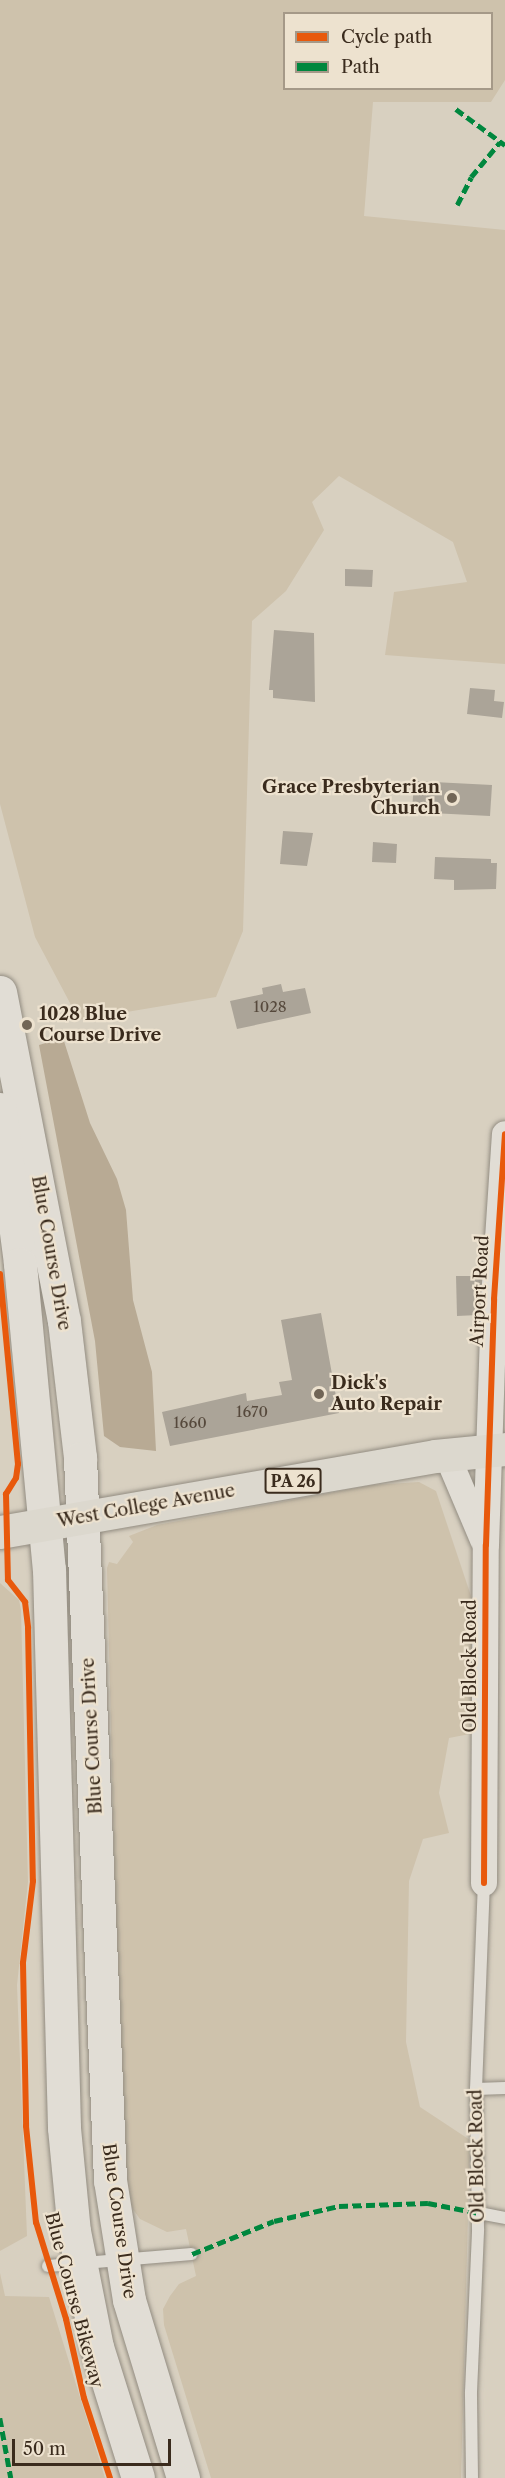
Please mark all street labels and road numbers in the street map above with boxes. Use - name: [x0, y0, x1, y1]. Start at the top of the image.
- street label: Blue Course Drive: [27, 1174, 75, 1332]
- street label: Airport Road: [466, 1235, 494, 1347]
- road number: PA 26: [263, 1468, 323, 1494]
- street label: West College Avenue: [55, 1480, 237, 1532]
- street label: Old Block Road: [459, 1599, 481, 1733]
- street label: Blue Course Drive: [77, 1657, 107, 1815]
- street label: Old Block Road: [465, 2089, 489, 2223]
- street label: Blue Course Drive: [97, 2142, 141, 2300]
- street label: Blue Course Bikeway: [40, 2210, 108, 2390]

